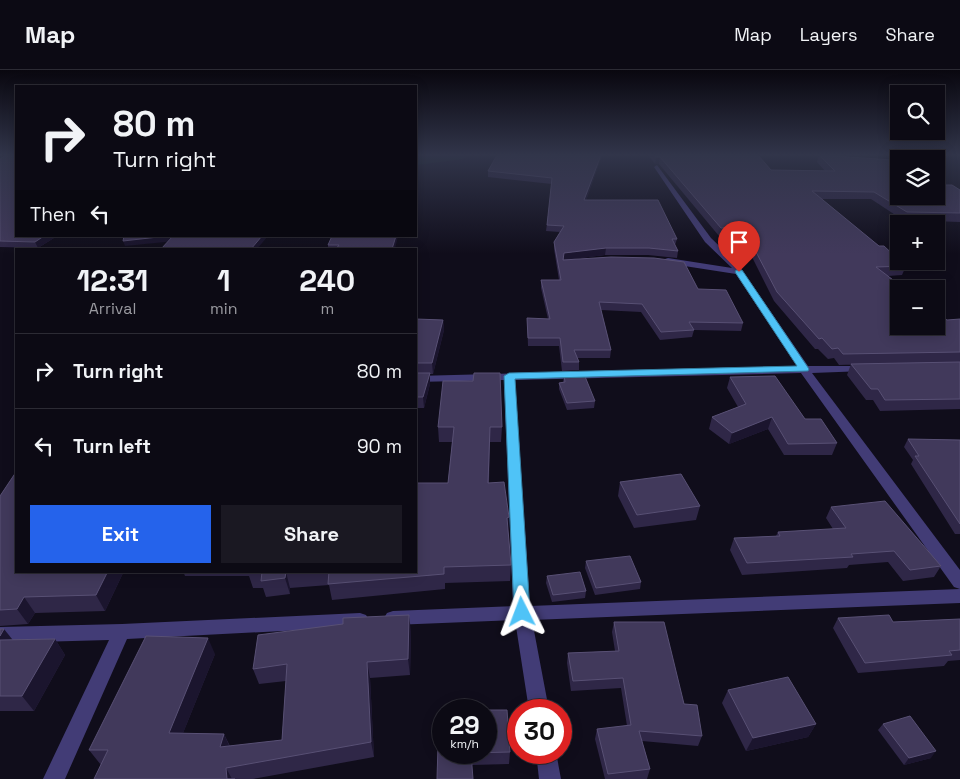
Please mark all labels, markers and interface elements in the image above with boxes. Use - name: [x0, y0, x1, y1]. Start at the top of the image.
- text: Map: [25, 19, 75, 50]
- text: Map: [734, 23, 772, 46]
- text: Layers: [800, 23, 857, 46]
- text: Share: [885, 23, 935, 46]
- map controls: [890, 85, 945, 335]
- button: search: [890, 85, 945, 140]
- text: 80 m: [113, 102, 195, 146]
- icon: right: [30, 105, 95, 170]
- text: Turn right: [113, 145, 216, 173]
- button: layers: [890, 150, 945, 205]
- icon: left: [86, 200, 114, 228]
- text: Then: [30, 202, 76, 227]
- button: +: [890, 215, 945, 270]
- pin: [718, 221, 760, 272]
- icon: arrive: [725, 228, 753, 256]
- text: 12:31: [77, 261, 148, 300]
- text: 1: [217, 261, 231, 300]
- text: 240: [299, 261, 355, 300]
- button: −: [890, 280, 945, 335]
- text: Arrival: [89, 298, 136, 319]
- text: min: [210, 298, 238, 319]
- text: m: [320, 298, 334, 319]
- icon: right: [30, 357, 58, 385]
- text: Turn right: [73, 359, 163, 384]
- text: 80 m: [357, 359, 402, 384]
- icon: left: [30, 432, 58, 460]
- text: Turn left: [73, 434, 151, 459]
- text: 90 m: [357, 434, 402, 459]
- button: Exit: [30, 505, 211, 563]
- button: Share: [221, 505, 402, 563]
- position arrow: [495, 585, 547, 637]
- speed limit sign: 30: [507, 699, 572, 764]
- text: 29: [449, 709, 480, 741]
- text: km/h: [450, 736, 479, 752]

